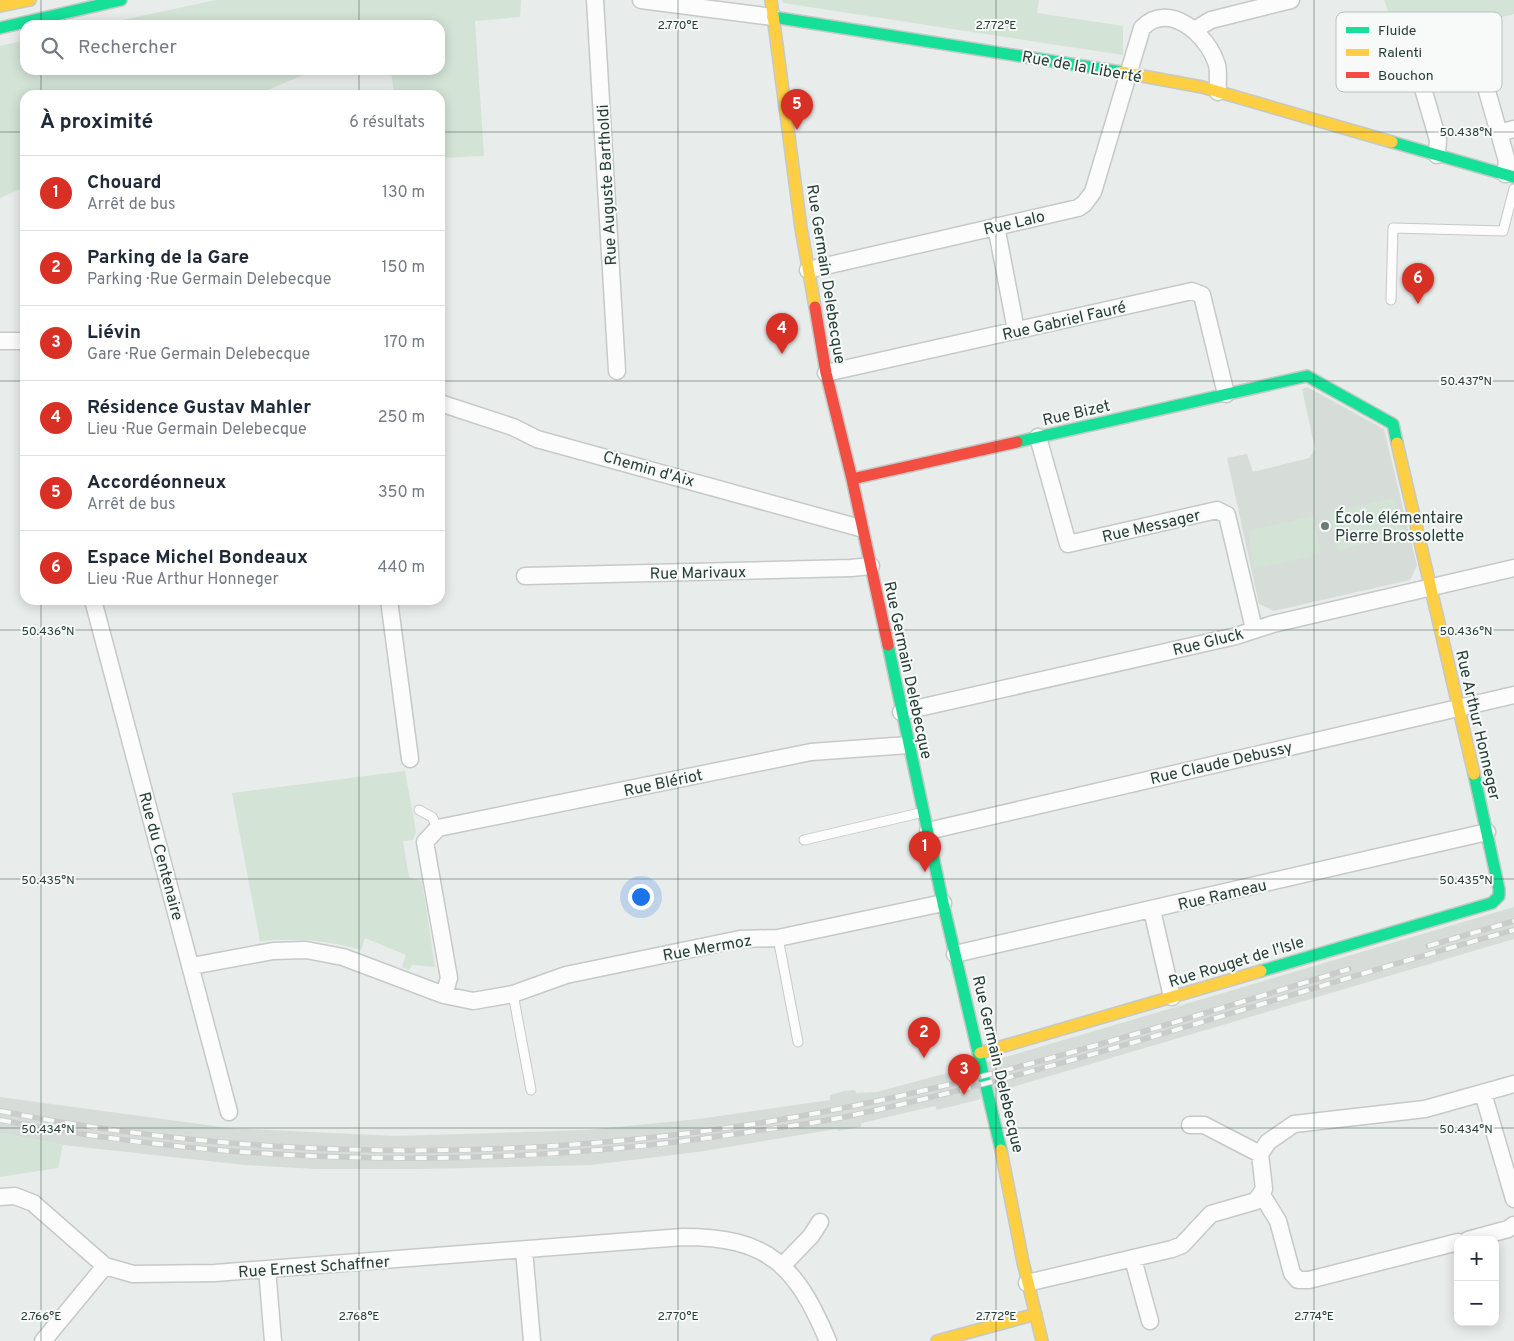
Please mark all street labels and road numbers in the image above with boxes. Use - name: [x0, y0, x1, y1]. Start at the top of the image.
- street label: Rue de la Liberté: [1020, 48, 1143, 88]
- street label: Rue Auguste Bartholdi: [594, 104, 622, 266]
- street label: Rue Germain Delebecque: [801, 183, 849, 366]
- street label: Rue Lalo: [982, 207, 1047, 241]
- street label: Rue Gabriel Fauré: [1001, 298, 1128, 346]
- street label: Rue Bizet: [1041, 396, 1112, 431]
- street label: Chemin d'Aix: [600, 447, 697, 493]
- street label: Rue Messager: [1100, 506, 1203, 548]
- street label: Rue Marivaux: [650, 563, 746, 585]
- street label: Rue Germain Delebecque: [878, 580, 936, 761]
- street label: Rue Gluck: [1171, 624, 1246, 661]
- street label: Rue Arthur Honneger: [1450, 648, 1504, 803]
- street label: Rue Claude Debussy: [1148, 738, 1295, 790]
- street label: Rue Blériot: [622, 766, 705, 802]
- street label: Rue du Centenaire: [133, 790, 187, 923]
- street label: Rue Rameau: [1176, 876, 1269, 916]
- street label: Rue Mermoz: [661, 931, 753, 967]
- street label: Rue Rouget de l'Isle: [1166, 933, 1307, 993]
- street label: Rue Germain Delebecque: [967, 974, 1027, 1155]
- street label: Rue Ernest Schaffner: [238, 1253, 391, 1283]

